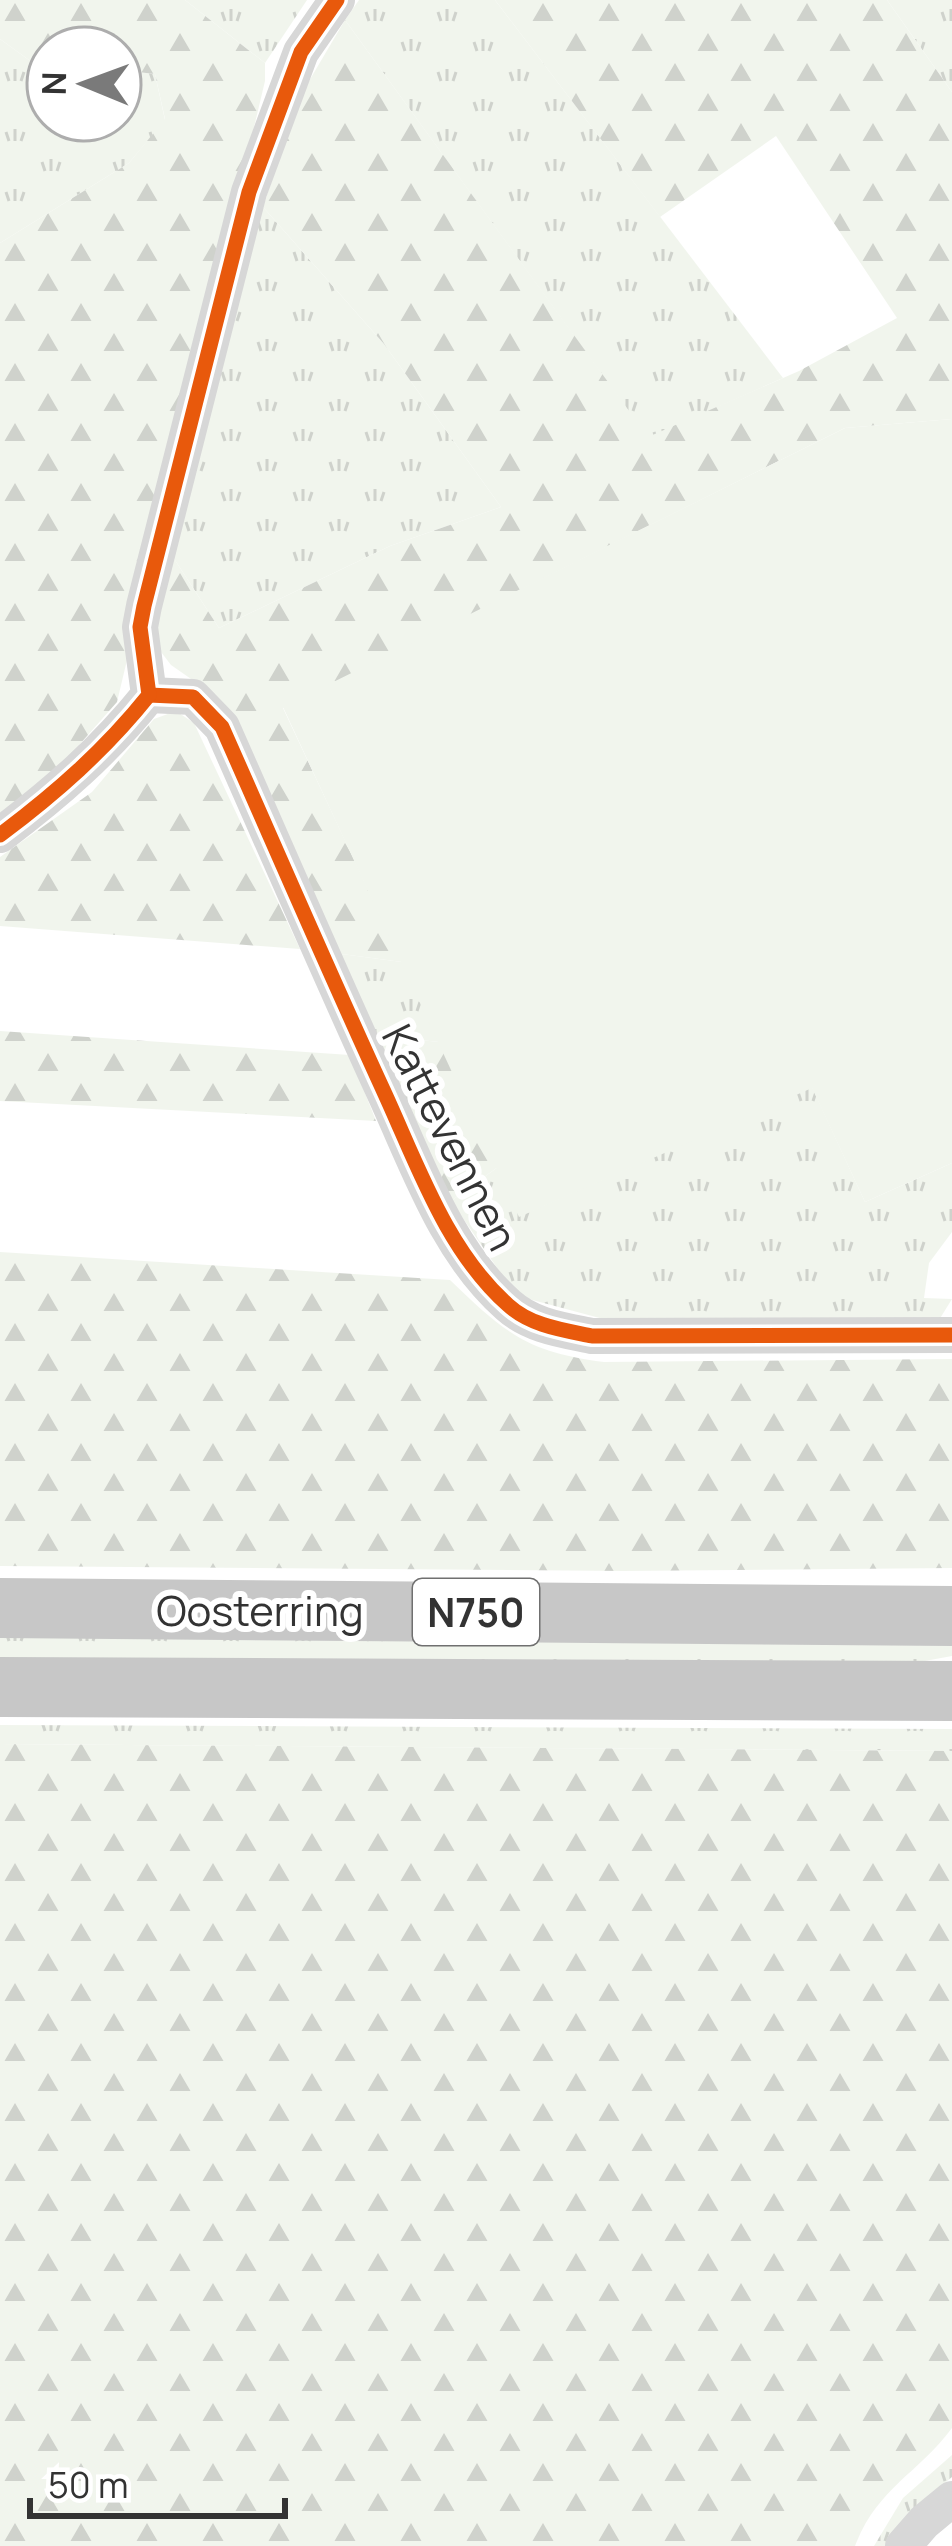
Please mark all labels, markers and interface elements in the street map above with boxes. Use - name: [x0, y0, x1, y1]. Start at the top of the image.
- north arrow: [24, 24, 144, 144]
- text: N: [31, 71, 76, 96]
- street label: Kattevennen: [369, 1014, 533, 1260]
- road number: N750: [413, 1579, 539, 1645]
- street label: Oosterring: [156, 1581, 364, 1639]
- scale bar: [30, 2444, 285, 2518]
- text: 50 m: [48, 2460, 128, 2509]

